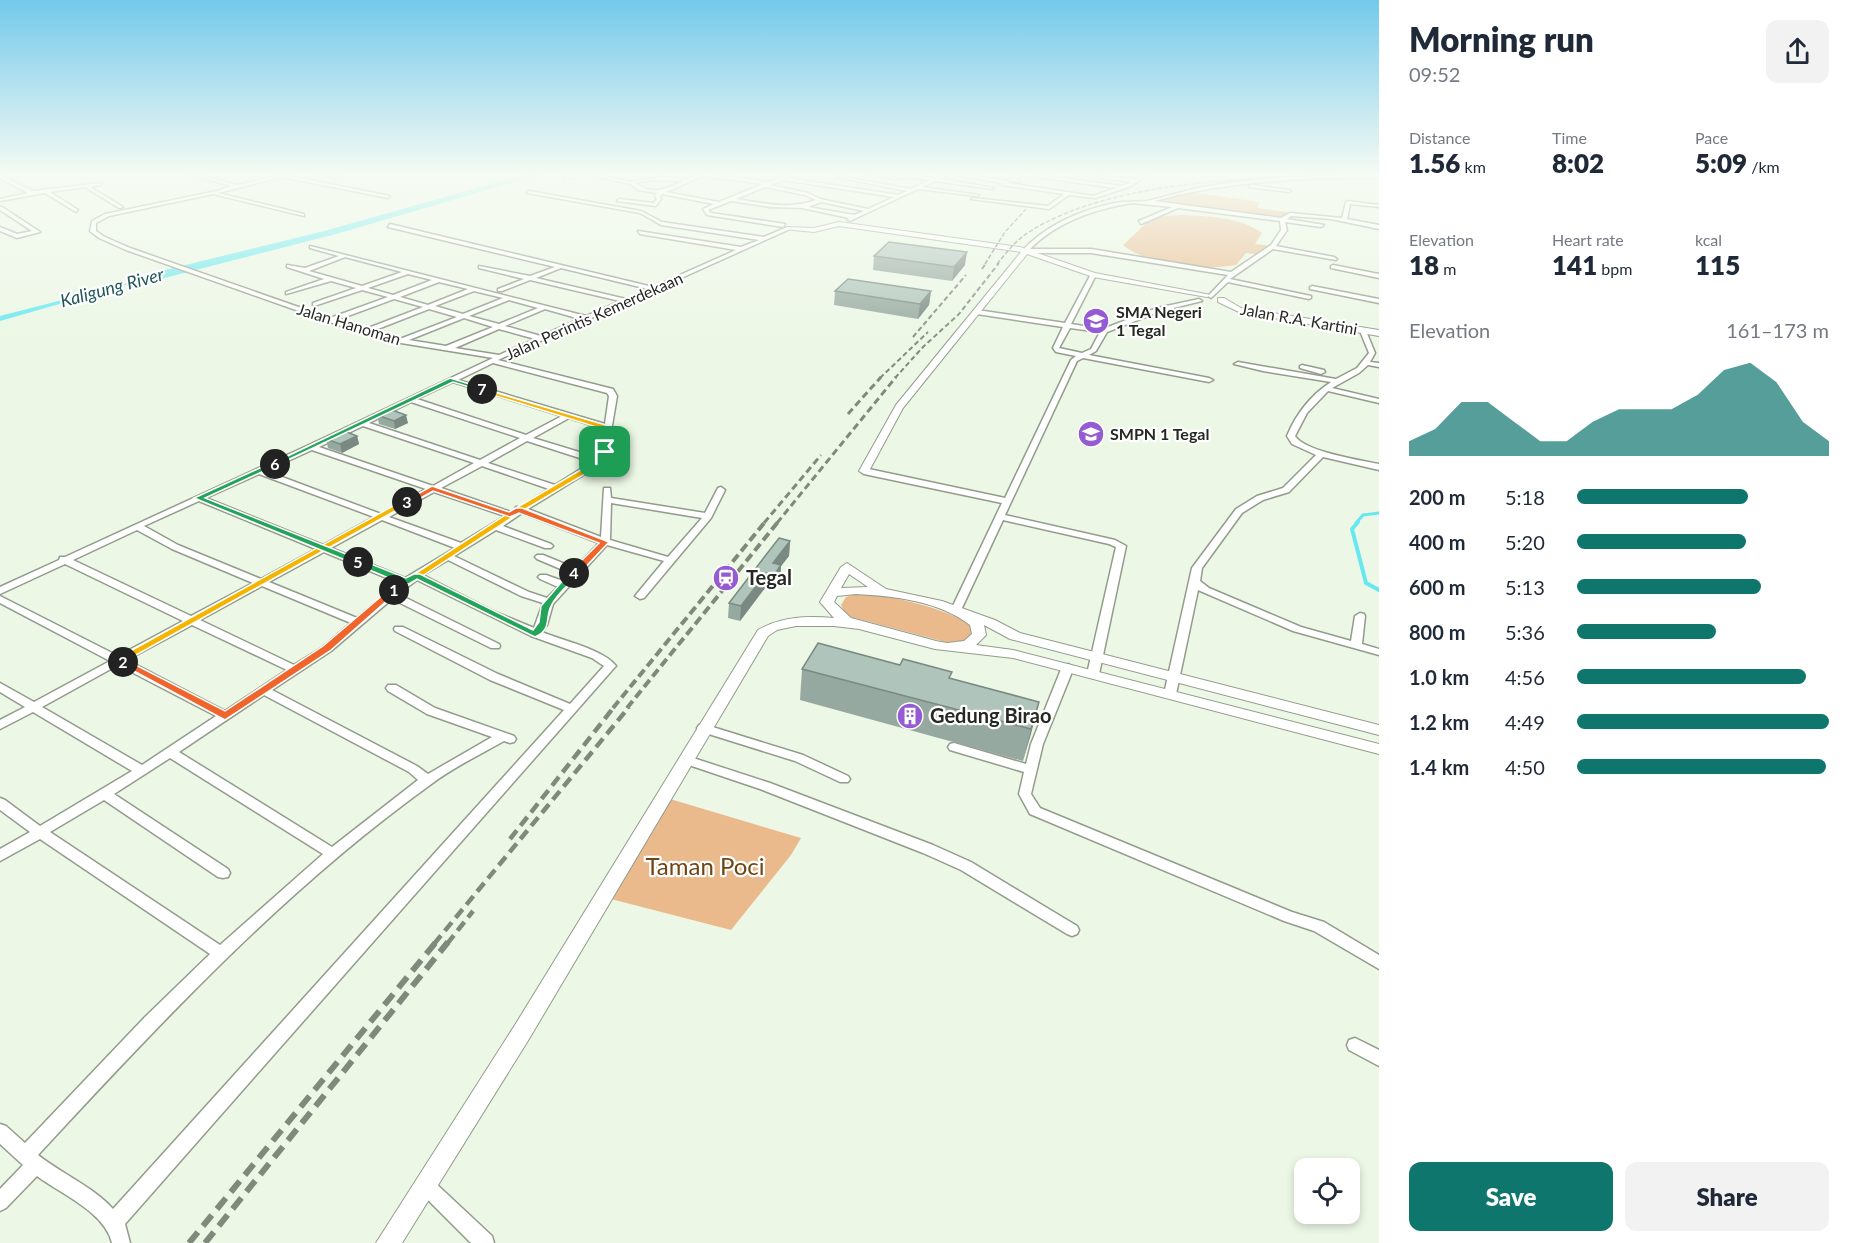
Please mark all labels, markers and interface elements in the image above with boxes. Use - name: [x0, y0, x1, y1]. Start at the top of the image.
- text: Morning run: [1409, 19, 1594, 59]
- button: share: [1766, 20, 1829, 83]
- text: 09:52: [1409, 62, 1460, 86]
- text: Distance: [1409, 128, 1470, 147]
- text: Time: [1552, 128, 1587, 147]
- text: Pace: [1695, 128, 1728, 147]
- text: 1.56: [1409, 147, 1460, 179]
- text: 8:02: [1552, 147, 1604, 179]
- text: 5:09: [1695, 147, 1747, 179]
- text: km: [1460, 157, 1486, 176]
- text: /km: [1747, 157, 1780, 176]
- text: Elevation: [1409, 230, 1474, 249]
- text: Heart rate: [1552, 230, 1624, 249]
- text: kcal: [1695, 230, 1722, 249]
- text: 18: [1409, 249, 1439, 281]
- text: 141: [1552, 249, 1597, 281]
- text: 115: [1695, 249, 1740, 281]
- text: m: [1439, 259, 1456, 278]
- text: bpm: [1597, 259, 1632, 278]
- water label: Kaligung River: [57, 262, 167, 311]
- street label: Jalan Perintis Kemerdekaan: [502, 268, 685, 363]
- street label: Jalan Hanoman: [295, 299, 403, 348]
- street label: Jalan R.A. Kartini: [1239, 299, 1359, 338]
- place label: SMA Negeri 1 Tegal: [1116, 302, 1202, 339]
- school or university icon: SMA Negeri 1 Tegal: [1081, 306, 1111, 336]
- text: Elevation: [1409, 318, 1490, 342]
- text: 161–173 m: [1726, 318, 1829, 342]
- pin: 7: [467, 374, 497, 404]
- text: 7: [477, 379, 487, 398]
- school or university icon: SMPN 1 Tegal: [1076, 419, 1106, 449]
- place label: SMPN 1 Tegal: [1110, 424, 1209, 443]
- pin: [579, 426, 630, 477]
- icon: arrive: [588, 435, 621, 468]
- pin: 6: [260, 449, 290, 479]
- text: 6: [270, 454, 280, 473]
- text: 200 m: [1409, 485, 1465, 509]
- text: 5:18: [1505, 485, 1545, 509]
- pin: 3: [392, 487, 422, 517]
- text: 3: [402, 492, 412, 511]
- text: 400 m: [1409, 530, 1465, 554]
- text: 5:20: [1505, 530, 1545, 554]
- pin: 5: [343, 547, 373, 577]
- text: 5: [353, 552, 363, 571]
- pin: 4: [559, 558, 589, 588]
- text: 4: [569, 563, 579, 582]
- station icon: Tegal: [711, 563, 741, 593]
- place label: Tegal: [746, 565, 792, 589]
- pin: 1: [379, 575, 409, 605]
- text: 600 m: [1409, 575, 1465, 599]
- text: 5:13: [1505, 575, 1545, 599]
- text: 1: [389, 580, 399, 599]
- text: 800 m: [1409, 620, 1465, 644]
- text: 5:36: [1505, 620, 1545, 644]
- pin: 2: [108, 647, 138, 677]
- text: 2: [118, 652, 128, 671]
- text: 1.0 km: [1409, 665, 1469, 689]
- text: 4:56: [1505, 665, 1545, 689]
- building icon: Gedung Birao: [895, 701, 925, 731]
- place label: Gedung Birao: [930, 703, 1051, 727]
- text: 1.2 km: [1409, 710, 1469, 734]
- text: 4:49: [1505, 710, 1545, 734]
- text: 1.4 km: [1409, 755, 1469, 779]
- text: 4:50: [1505, 755, 1545, 779]
- park label: Taman Poci: [645, 851, 765, 880]
- map controls: [1294, 1158, 1360, 1224]
- button: locate: [1294, 1158, 1360, 1224]
- button: Save: [1409, 1162, 1613, 1231]
- button: Share: [1625, 1162, 1829, 1231]

